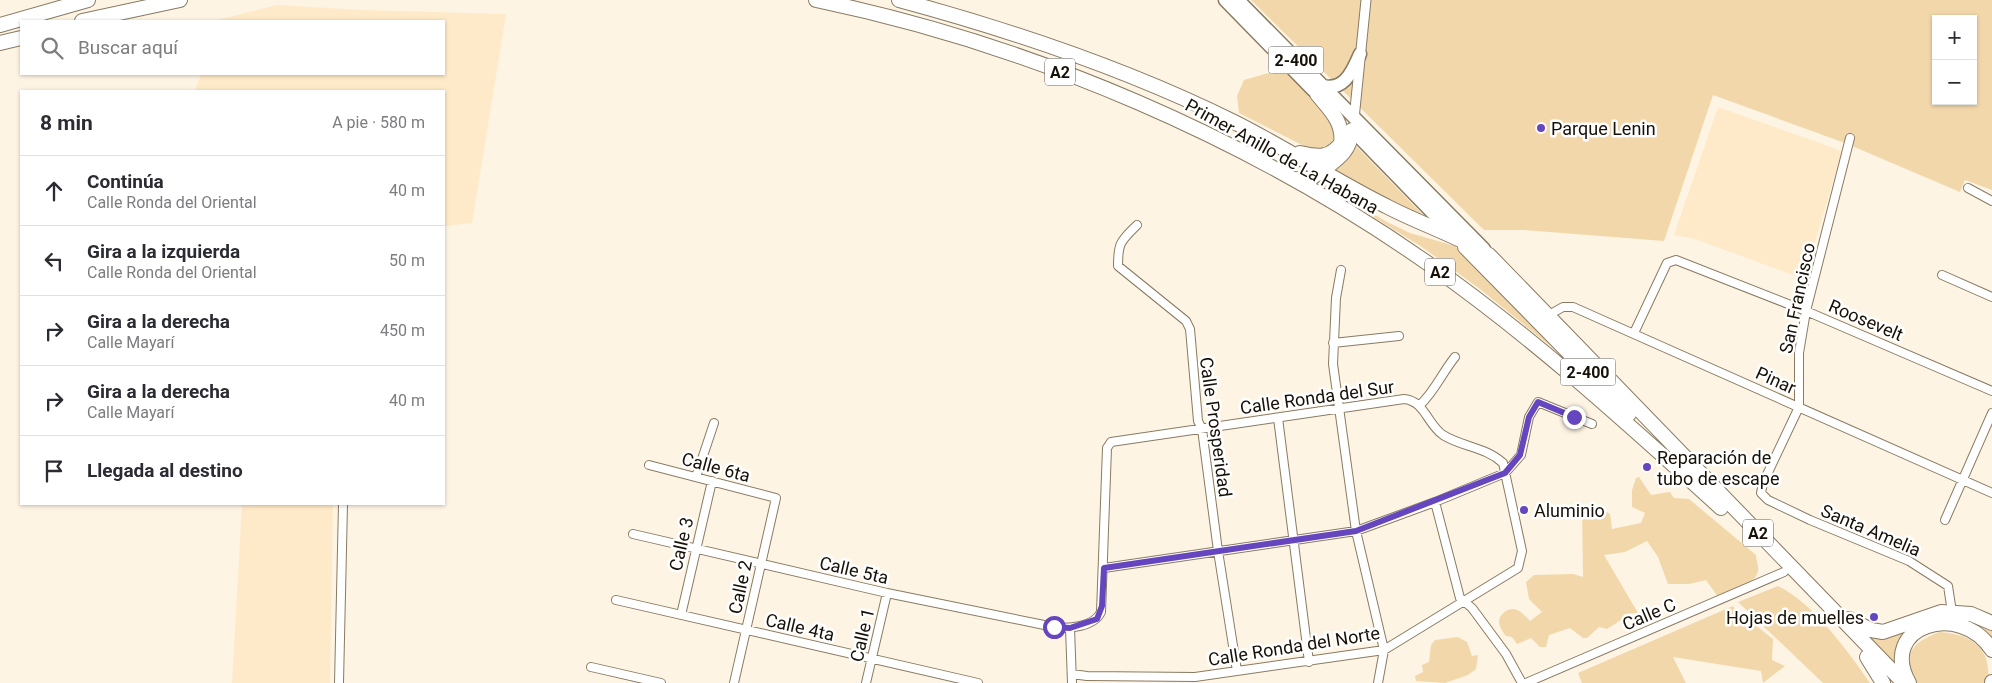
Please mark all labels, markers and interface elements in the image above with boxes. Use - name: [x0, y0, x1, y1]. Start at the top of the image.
- map controls: [1932, 15, 1977, 105]
- button: +: [1932, 15, 1977, 60]
- search box: [20, 20, 445, 75]
- icon: search: [38, 34, 66, 62]
- text: Buscar aquí: [78, 36, 178, 59]
- road number: 2-400: [1268, 46, 1324, 74]
- road number: A2: [1045, 58, 1075, 86]
- button: −: [1932, 60, 1977, 105]
- street label: Primer Anillo de La Habana: [1182, 94, 1382, 218]
- text: 8 min: [40, 111, 93, 135]
- text: A pie · 580 m: [332, 113, 425, 132]
- place label: Parque Lenin: [1551, 118, 1656, 139]
- marker: Parque Lenin: [1535, 122, 1547, 134]
- text: Continúa: [87, 170, 164, 193]
- icon: ahead: [40, 177, 68, 205]
- text: 40 m: [389, 181, 425, 200]
- text: Calle Ronda del Oriental: [87, 193, 257, 212]
- text: Gira a la izquierda: [87, 240, 240, 263]
- street label: San Francisco: [1775, 241, 1819, 355]
- icon: left: [40, 247, 68, 275]
- text: 50 m: [389, 251, 425, 270]
- road number: A2: [1425, 258, 1455, 286]
- text: Calle Ronda del Oriental: [87, 263, 257, 282]
- street label: Roosevelt: [1826, 295, 1906, 345]
- text: Gira a la derecha: [87, 310, 230, 333]
- icon: right: [40, 317, 68, 345]
- text: 450 m: [380, 321, 425, 340]
- text: Calle Mayarí: [87, 333, 174, 352]
- street label: Calle Prosperidad: [1196, 356, 1236, 498]
- road number: 2-400: [1560, 358, 1616, 386]
- street label: Pinar: [1753, 362, 1799, 398]
- street label: Calle Ronda del Sur: [1239, 376, 1395, 418]
- text: Gira a la derecha: [87, 380, 230, 403]
- icon: right: [40, 387, 68, 415]
- text: 40 m: [389, 391, 425, 410]
- text: Calle Mayarí: [87, 403, 174, 422]
- route end: [1563, 406, 1586, 429]
- place label: Reparación de tubo de escape: [1657, 447, 1780, 489]
- street label: Calle 6ta: [679, 448, 753, 486]
- icon: arrive: [40, 457, 68, 485]
- text: Llegada al destino: [87, 459, 243, 482]
- marker: Reparación de tubo de escape: [1641, 461, 1653, 473]
- place label: Aluminio: [1534, 500, 1605, 521]
- street label: Santa Amelia: [1818, 500, 1924, 560]
- marker: Aluminio: [1518, 504, 1530, 516]
- street label: Calle 3: [665, 515, 697, 573]
- road number: A2: [1743, 520, 1773, 546]
- street label: Calle 5ta: [817, 552, 891, 588]
- street label: Calle 2: [724, 558, 756, 616]
- street label: Calle C: [1619, 593, 1679, 635]
- street label: Calle 1: [846, 606, 878, 664]
- place label: Hojas de muelles: [1726, 607, 1864, 628]
- street label: Calle 4ta: [763, 609, 837, 645]
- marker: Hojas de muelles: [1868, 611, 1880, 623]
- route start: [1043, 616, 1066, 639]
- street label: Calle Ronda del Norte: [1207, 622, 1381, 670]

